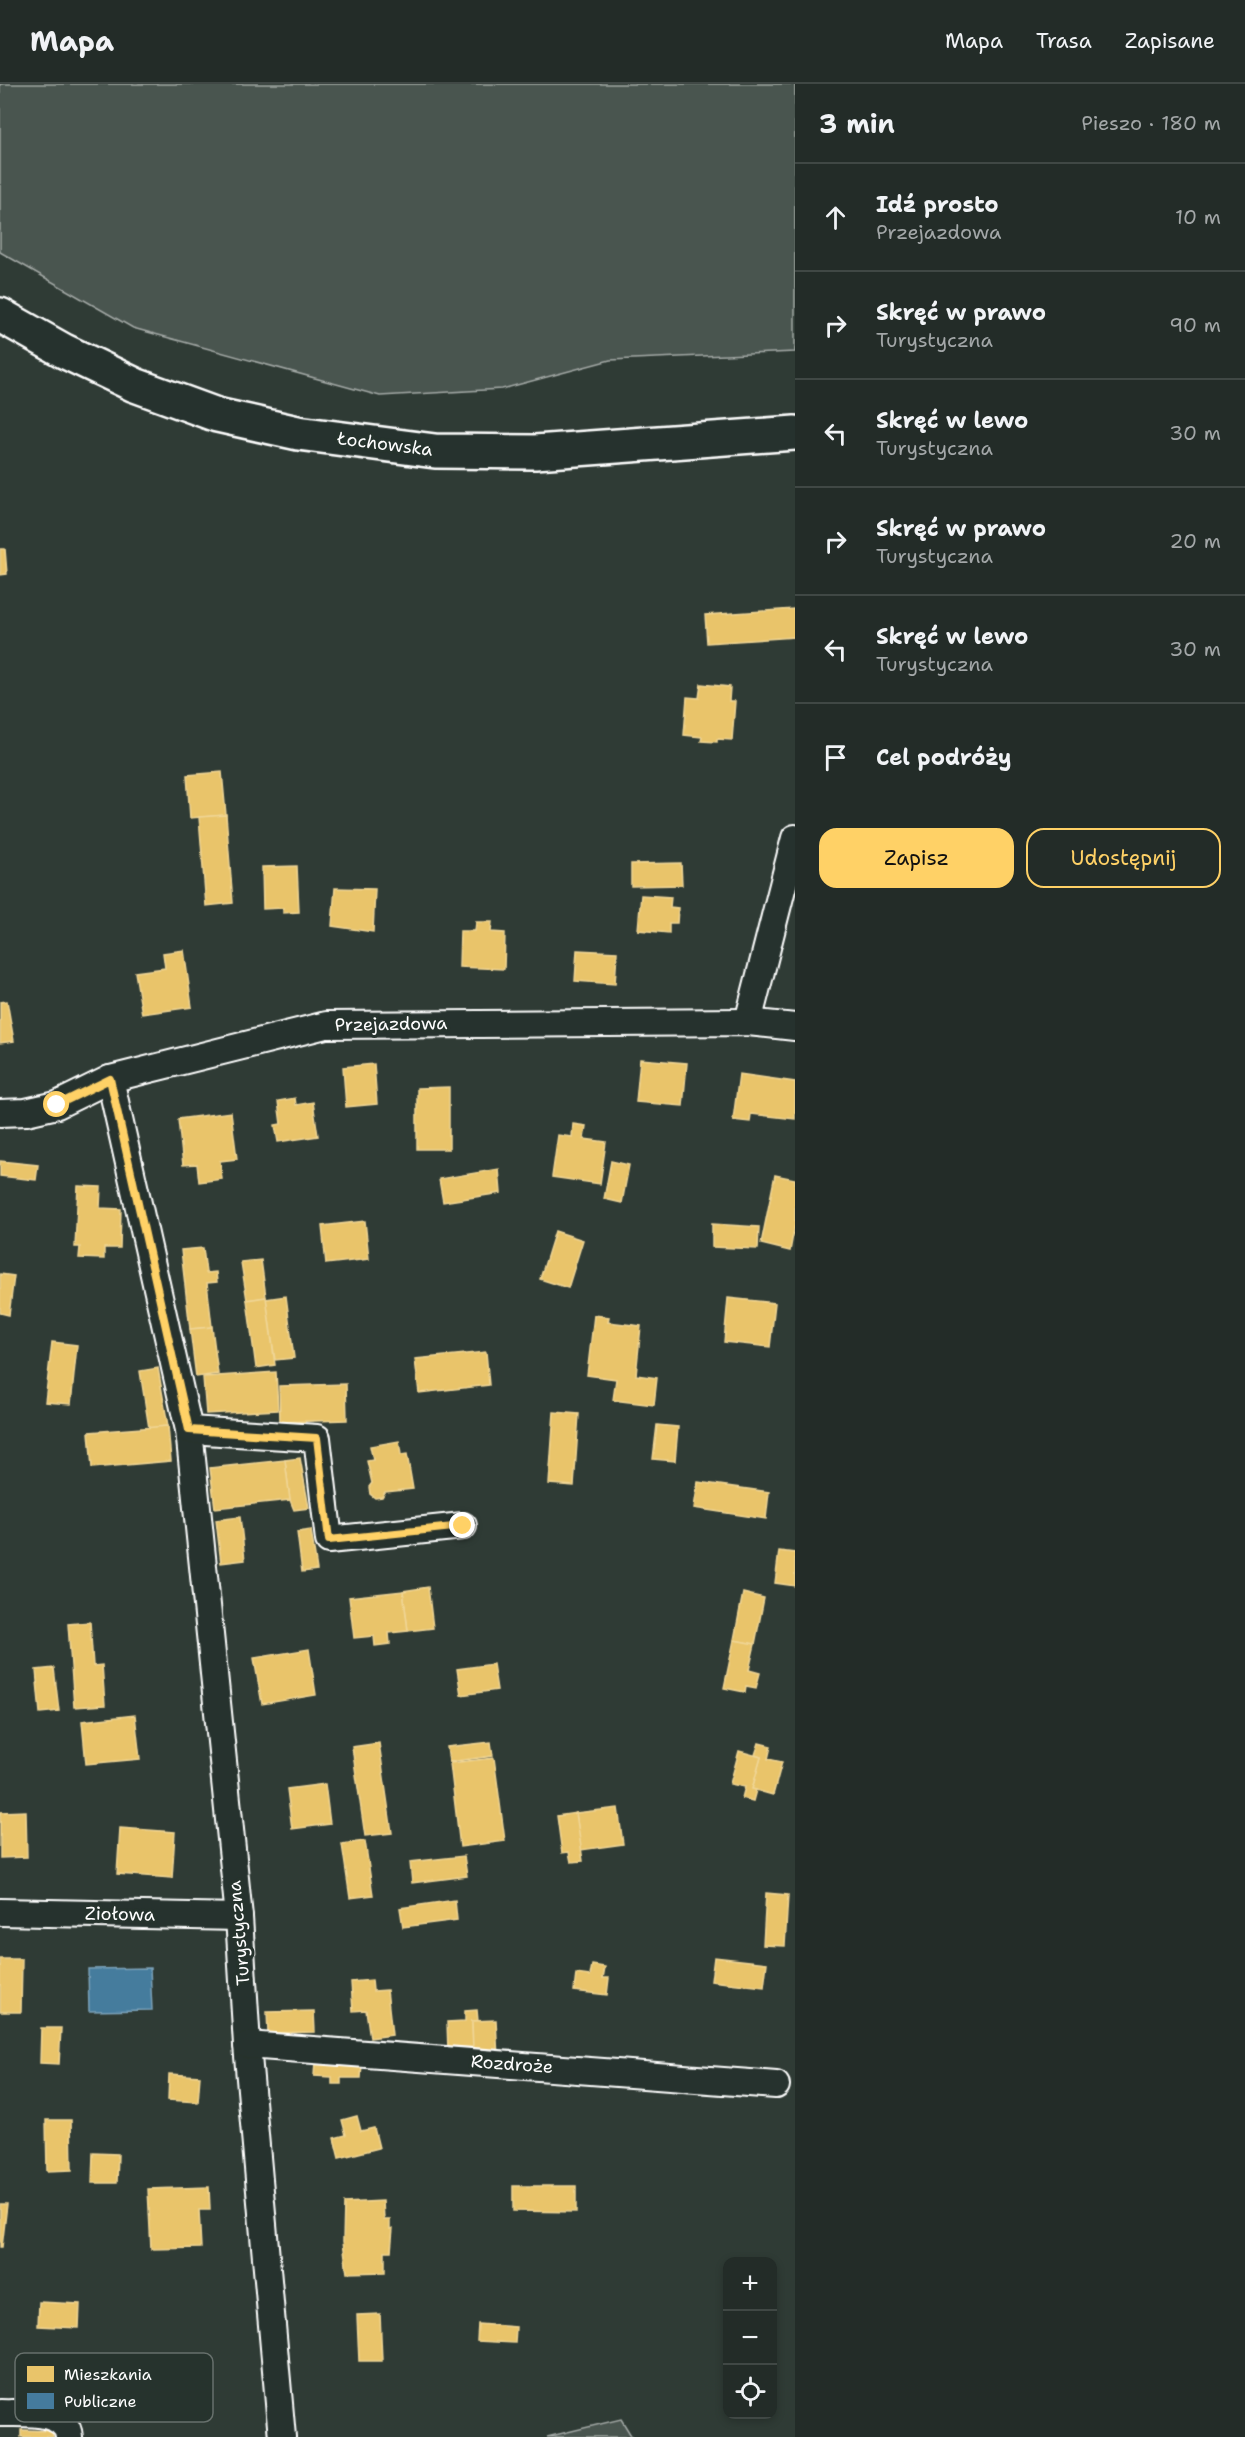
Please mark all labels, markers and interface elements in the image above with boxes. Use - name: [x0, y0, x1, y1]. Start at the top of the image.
- text: Mapa: [30, 22, 114, 60]
- text: Mapa: [945, 27, 1003, 55]
- text: Trasa: [1036, 27, 1092, 55]
- text: Zapisane: [1125, 27, 1215, 55]
- text: 3 min: [819, 106, 895, 141]
- text: Pieszo · 180 m: [1081, 110, 1221, 136]
- text: Idź prosto: [876, 190, 999, 219]
- icon: ahead: [819, 201, 852, 234]
- text: 10 m: [1175, 204, 1221, 230]
- text: Przejazdowa: [876, 219, 1001, 245]
- text: Skręć w prawo: [876, 298, 1046, 327]
- icon: right: [819, 309, 852, 342]
- text: 90 m: [1169, 312, 1221, 338]
- text: Turystyczna: [876, 327, 993, 353]
- text: Skręć w lewo: [876, 406, 1028, 435]
- icon: left: [819, 417, 852, 450]
- text: 30 m: [1169, 420, 1221, 446]
- street label: Łochowska: [335, 426, 434, 462]
- text: Turystyczna: [876, 435, 993, 461]
- text: Skręć w prawo: [876, 514, 1046, 543]
- icon: right: [819, 525, 852, 558]
- text: 20 m: [1170, 528, 1221, 554]
- text: Turystyczna: [876, 543, 993, 569]
- text: Skręć w lewo: [876, 622, 1028, 651]
- icon: left: [819, 633, 852, 666]
- text: 30 m: [1169, 636, 1221, 662]
- text: Turystyczna: [876, 651, 993, 677]
- icon: arrive: [819, 741, 852, 774]
- text: Cel podróży: [876, 743, 1012, 772]
- button: Zapisz: [819, 828, 1014, 888]
- button: Udostępnij: [1026, 828, 1221, 888]
- street label: Przejazdowa: [334, 1011, 448, 1037]
- route start: [43, 1091, 69, 1117]
- route end: [449, 1512, 475, 1538]
- street label: Turystyczna: [222, 1880, 256, 1986]
- street label: Ziołowa: [85, 1901, 155, 1927]
- street label: Rozdroże: [470, 2049, 554, 2079]
- map controls: [723, 2257, 777, 2419]
- button: +: [723, 2257, 777, 2311]
- button: −: [723, 2311, 777, 2365]
- legend: [15, 2353, 213, 2422]
- text: Mieszkania: [64, 2364, 152, 2385]
- button: locate: [723, 2365, 777, 2419]
- text: Publiczne: [64, 2391, 137, 2412]

